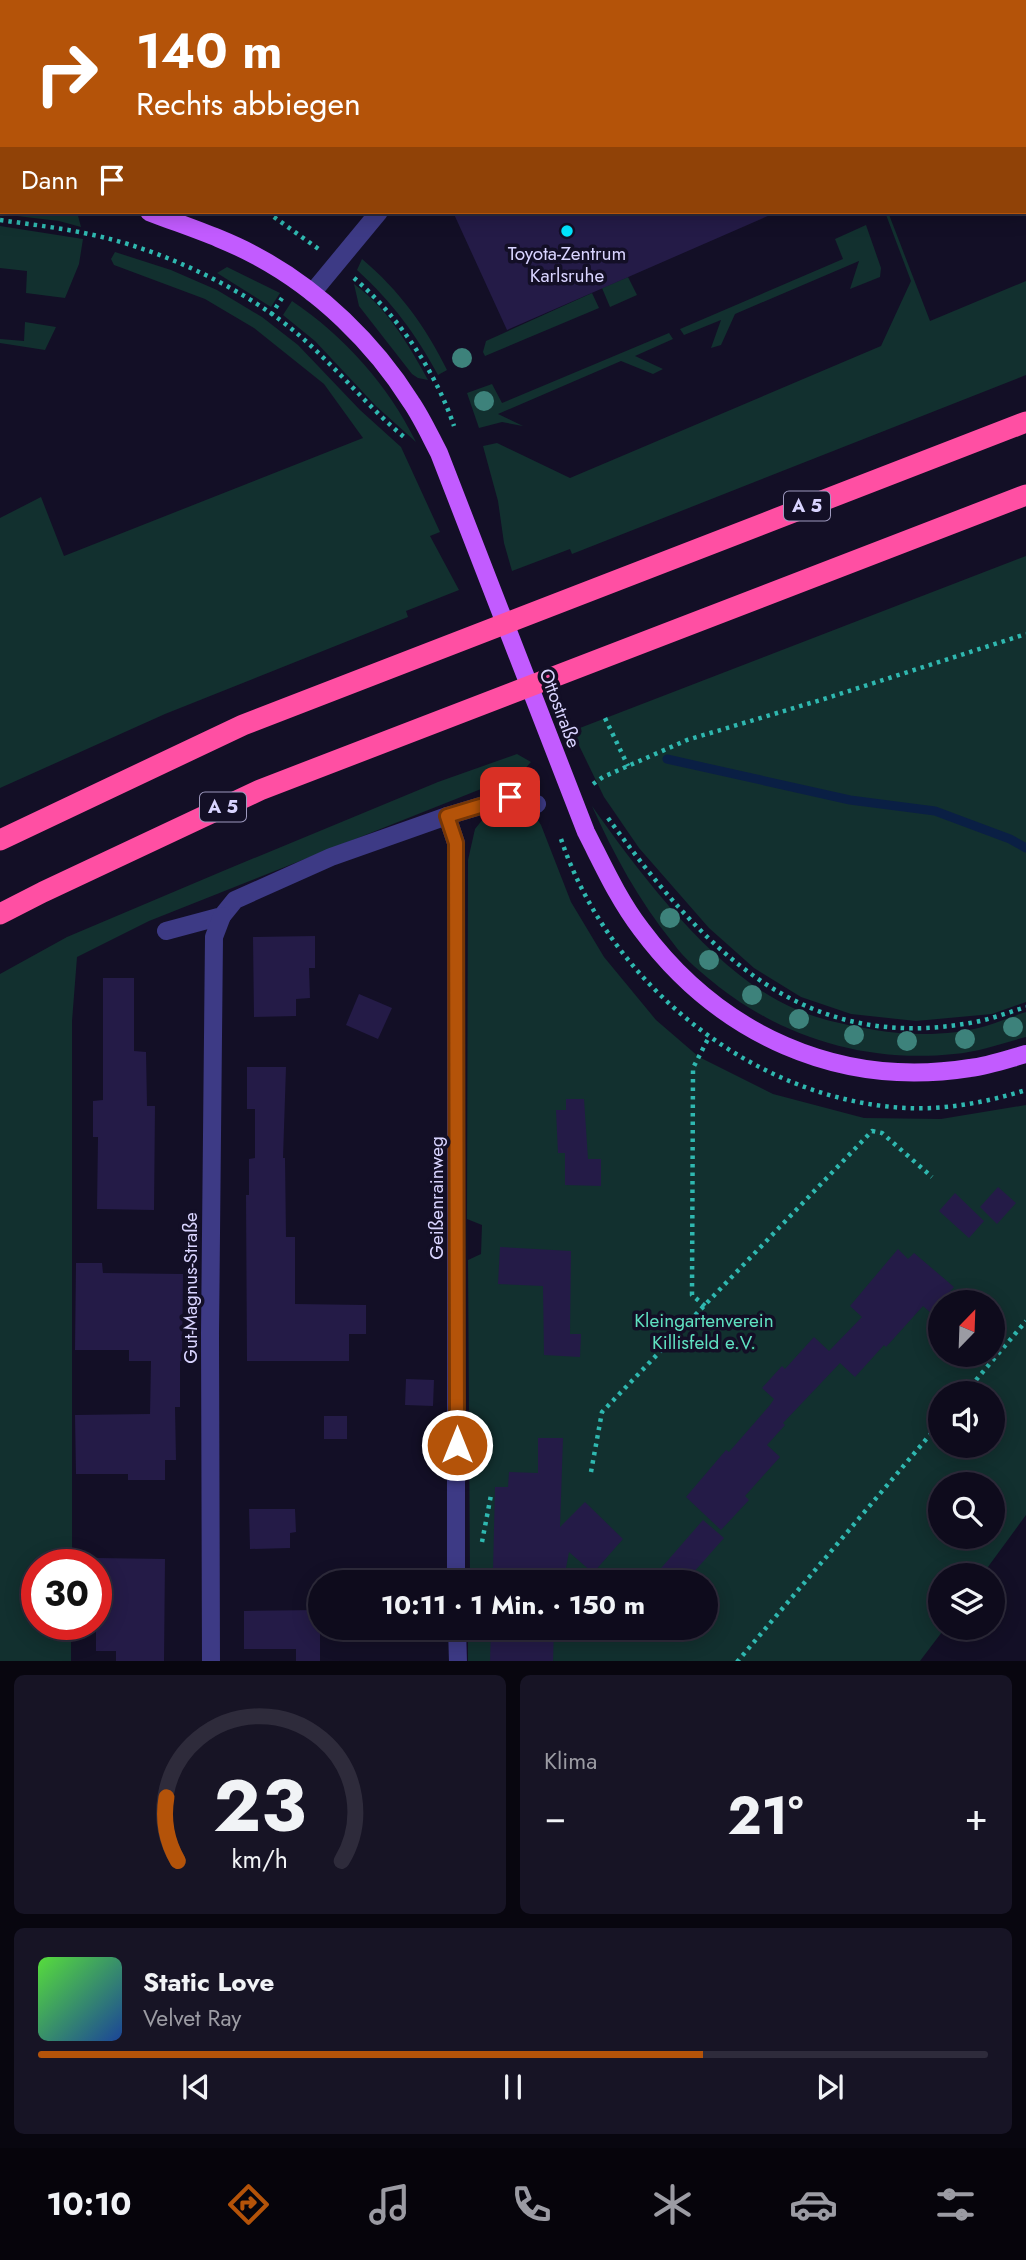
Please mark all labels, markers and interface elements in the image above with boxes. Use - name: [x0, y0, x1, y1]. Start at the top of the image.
- text: 140 m: [136, 16, 282, 86]
- icon: right: [21, 28, 112, 119]
- text: Rechts abbiegen: [136, 81, 361, 127]
- text: Dann: [21, 161, 79, 199]
- icon: arrive: [93, 161, 131, 199]
- marker: Toyota-Zentrum Karlsruhe: [559, 223, 575, 239]
- place label: Toyota-Zentrum Karlsruhe: [508, 240, 626, 289]
- road number: A 5: [784, 492, 830, 520]
- street label: Ottostraße: [533, 664, 588, 752]
- pin: [480, 767, 540, 827]
- icon: arrive: [491, 778, 529, 816]
- road number: A 5: [200, 792, 246, 822]
- street label: Geißenrainweg: [423, 1136, 450, 1260]
- street label: Gut-Magnus-Straße: [177, 1212, 204, 1364]
- north arrow: [928, 1290, 1004, 1367]
- map controls: [928, 1290, 1005, 1640]
- park label: Kleingartenverein Killisfeld e.V.: [634, 1307, 774, 1356]
- button: sound: [928, 1381, 1005, 1458]
- position arrow: [420, 1408, 494, 1482]
- button: search: [928, 1472, 1005, 1549]
- speed limit sign: 30: [21, 1549, 112, 1640]
- button: layers: [928, 1563, 1005, 1640]
- text: 10:11 · 1 Min. · 150 m: [381, 1586, 645, 1624]
- text: Klima: [544, 1744, 597, 1778]
- text: 23: [214, 1753, 306, 1858]
- text: 21°: [728, 1778, 804, 1854]
- text: −: [544, 1789, 566, 1844]
- text: +: [965, 1789, 988, 1844]
- text: km/h: [232, 1840, 288, 1876]
- text: Static Love: [143, 1963, 275, 2001]
- text: Velvet Ray: [143, 2001, 241, 2035]
- icon: previous: [177, 2068, 215, 2106]
- icon: pause: [494, 2068, 532, 2106]
- icon: next: [811, 2068, 849, 2106]
- icon: directions: [224, 2180, 273, 2229]
- icon: music: [365, 2180, 414, 2229]
- icon: phone: [507, 2180, 556, 2229]
- icon: climate: [648, 2180, 697, 2229]
- icon: car: [789, 2180, 838, 2229]
- icon: filters: [931, 2180, 980, 2229]
- text: 10:10: [46, 2181, 131, 2227]

